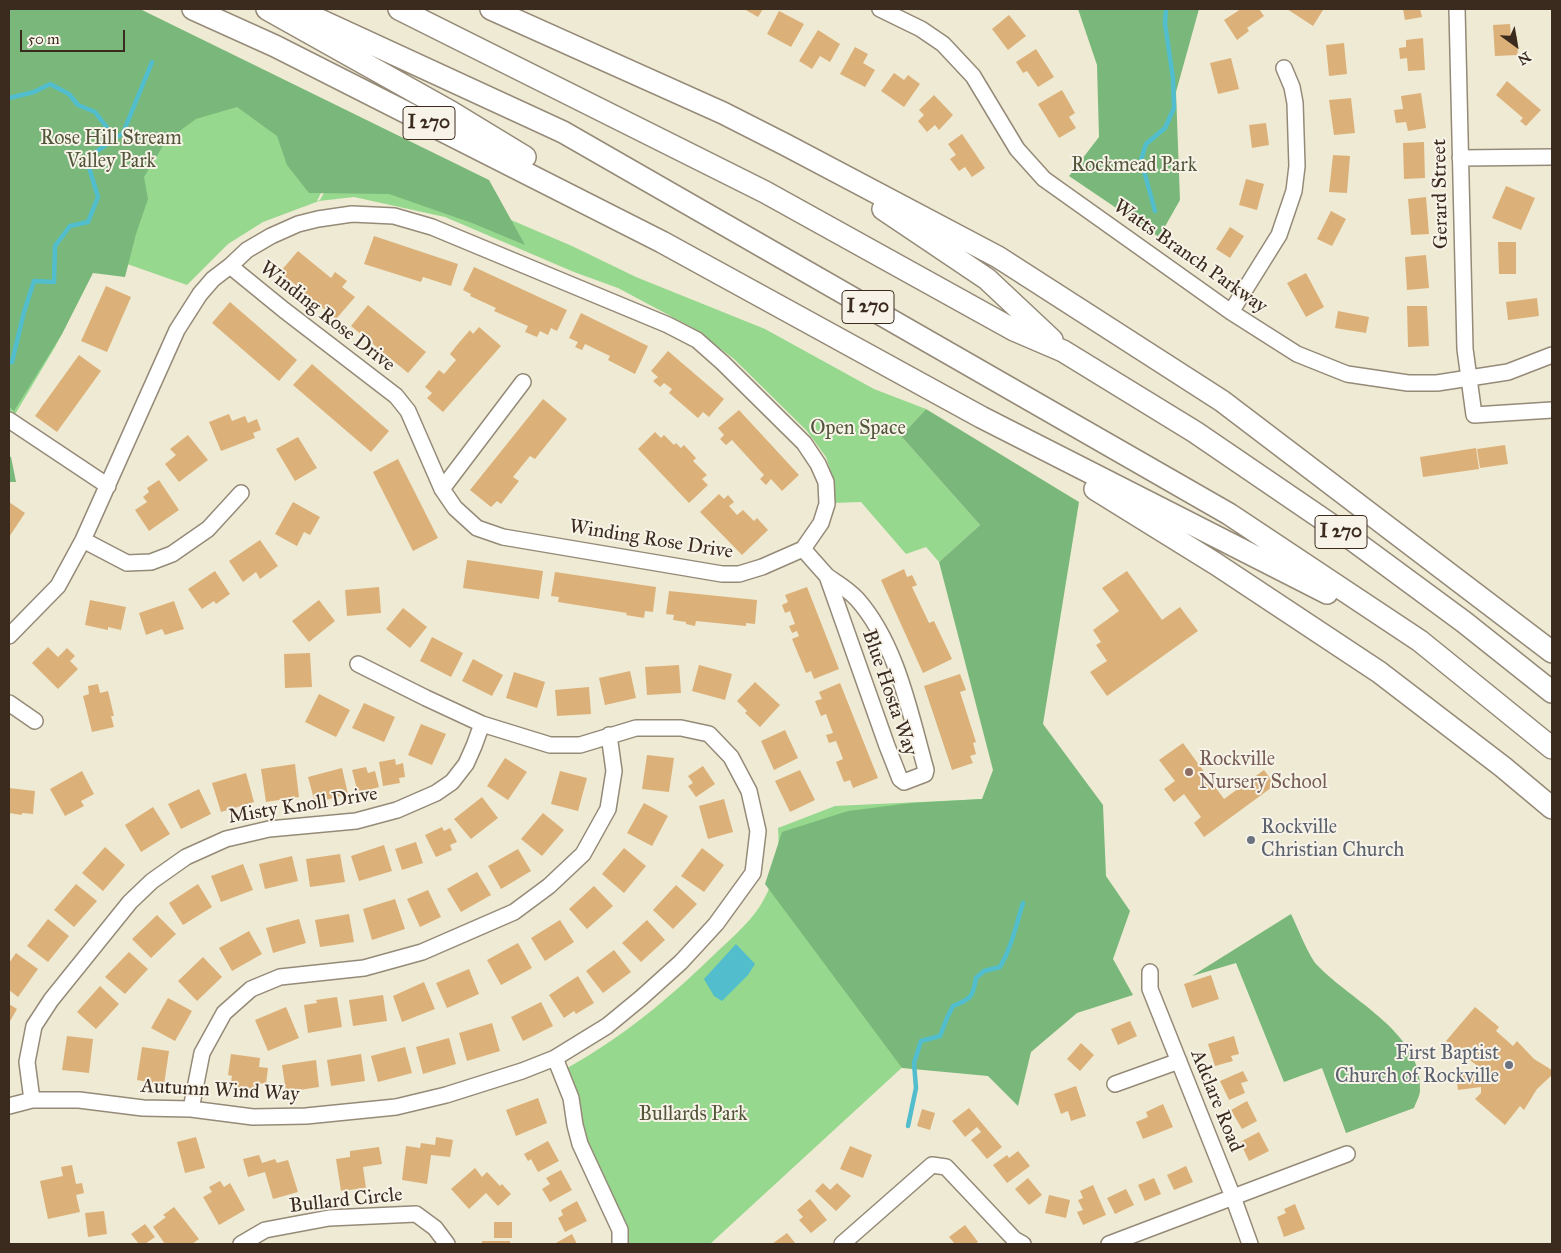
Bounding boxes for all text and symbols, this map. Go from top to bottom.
scale bar [22,20,128,52]
north arrow [1491,20,1541,70]
text: 50 m [28,30,60,48]
text: N [1515,48,1534,68]
road number: I 270 [403,106,455,140]
park label: Rose Hill Stream Valley Park [40,127,182,174]
street label: Gerard Street [1428,139,1454,249]
park label: Rockmead Park [1071,154,1197,178]
street label: Watts Branch Parkway [1108,195,1272,319]
street label: Winding Rose Drive [254,257,400,377]
road number: I 270 [842,290,894,324]
park label: Open Space [810,417,906,441]
street label: Winding Rose Drive [567,515,735,565]
road number: I 270 [1315,516,1367,548]
street label: Blue Hosta Way [856,627,922,759]
place label: Rockville Nursery School [1199,748,1327,795]
marker: Rockville Nursery School [1183,766,1195,778]
street label: Misty Knoll Drive [227,782,379,830]
place label: Rockville Christian Church [1261,816,1404,863]
marker: Rockville Christian Church [1245,834,1257,846]
place label: First Baptist Church of Rockville [1335,1042,1499,1089]
street label: Adclare Road [1185,1046,1247,1156]
marker: First Baptist Church of Rockville [1503,1059,1515,1071]
street label: Autumn Wind Way [140,1075,300,1107]
park label: Bullards Park [639,1103,747,1127]
street label: Bullard Circle [288,1183,404,1219]

